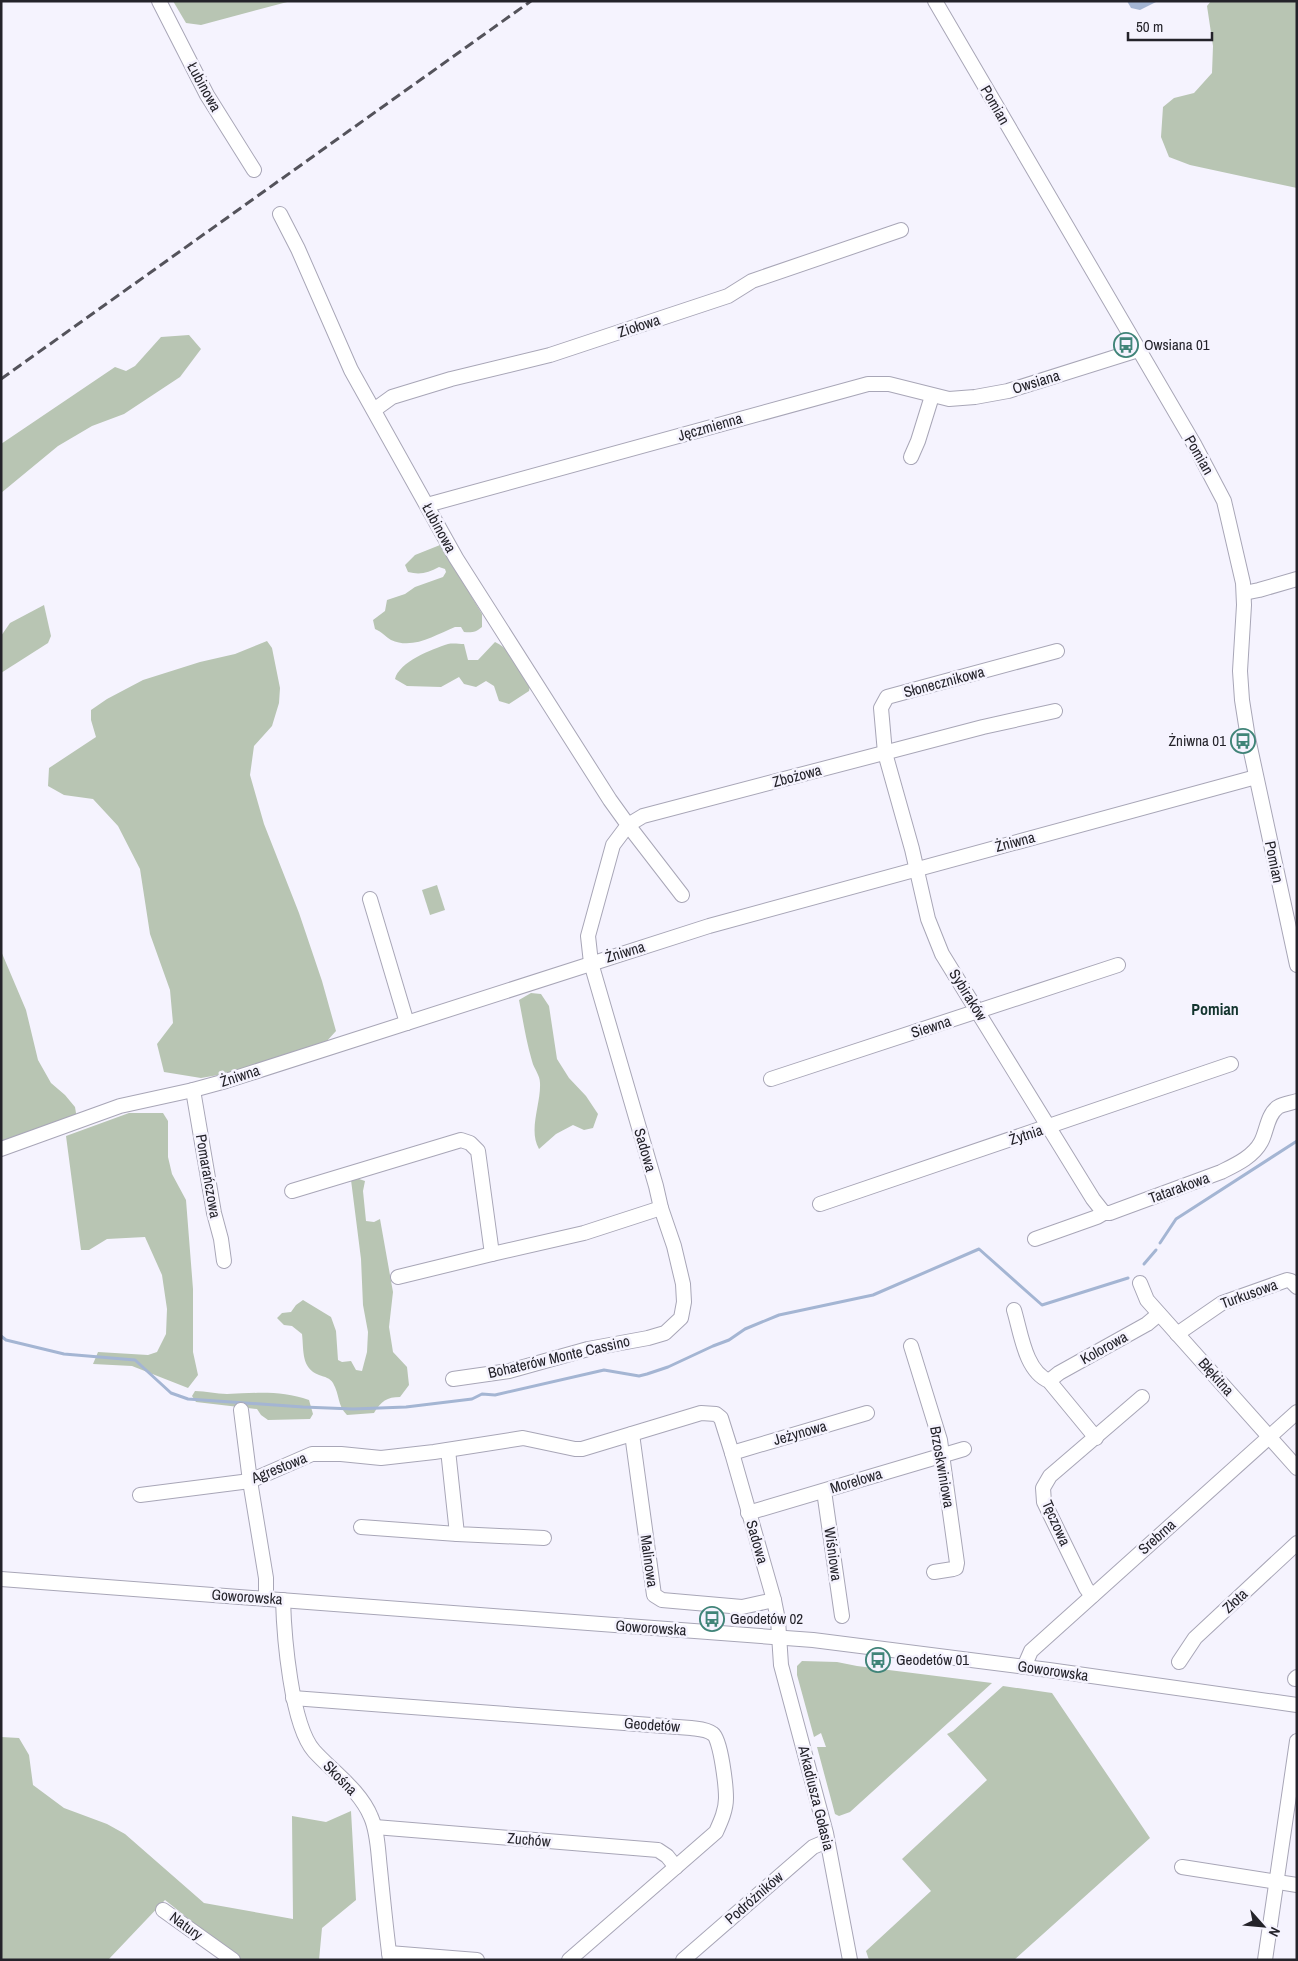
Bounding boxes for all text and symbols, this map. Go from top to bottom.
scale bar [1128,10,1212,42]
text: 50 m [1136,16,1163,37]
street label: Łubinowa [182,58,227,115]
street label: Pomian [976,81,1015,128]
street label: Ziołowa [615,309,663,342]
bus stop icon: Owsiana 01 [1113,332,1139,358]
place label: Owsiana 01 [1144,334,1210,355]
street label: Owsiana [1010,364,1062,399]
street label: Jęczmienna [675,407,745,446]
street label: Pomian [1180,431,1219,478]
street label: Łubinowa [417,499,462,556]
street label: Słonecznikowa [901,661,987,702]
bus stop icon: Żniwna 01 [1230,728,1256,754]
place label: Żniwna 01 [1169,730,1226,751]
street label: Zbożowa [770,759,824,792]
street label: Żniwna [993,826,1037,857]
street label: Pomian [1260,839,1289,885]
street label: Żniwna [602,936,647,967]
street label: Sybiraków [944,965,993,1025]
district label: Pomian [1191,998,1239,1020]
street label: Siewna [908,1010,954,1043]
street label: Żniwna [217,1059,262,1092]
street label: Żytnia [1006,1119,1045,1150]
street label: Sadowa [629,1126,662,1174]
street label: Pomarańczowa [191,1132,226,1220]
street label: Tatarakowa [1146,1167,1212,1208]
street label: Turkusowa [1217,1274,1280,1314]
street label: Kolorowa [1076,1326,1131,1369]
street label: Bohaterów Monte Cassino [486,1330,632,1383]
street label: Błękitna [1194,1353,1239,1400]
street label: Jeżynowa [771,1415,829,1450]
street label: Brzoskwiniowa [925,1424,960,1510]
street label: Agrestowa [247,1447,310,1489]
street label: Morelowa [827,1463,885,1498]
street label: Tęczowa [1037,1497,1076,1549]
street label: Srebrna [1133,1514,1180,1559]
street label: Sadowa [741,1518,774,1566]
street label: Wiśniowa [819,1526,848,1582]
street label: Malinowa [635,1533,664,1589]
street label: Goworowska [211,1584,283,1609]
street label: Złota [1217,1584,1252,1618]
bus stop icon: Geodetów 02 [699,1606,725,1632]
place label: Geodetów 02 [730,1608,803,1629]
street label: Goworowska [615,1615,687,1640]
bus stop icon: Geodetów 01 [865,1647,891,1673]
place label: Geodetów 01 [896,1649,969,1670]
street label: Goworowska [1016,1655,1090,1686]
street label: Geodetów [623,1712,681,1737]
street label: Arkadiusza Gołasia [793,1742,840,1853]
street label: Skośna [319,1756,362,1800]
street label: Zuchów [507,1827,552,1852]
street label: Podróżników [720,1866,787,1929]
north arrow [1238,1901,1288,1951]
street label: Natury [165,1906,208,1945]
text: N [1265,1924,1284,1940]

